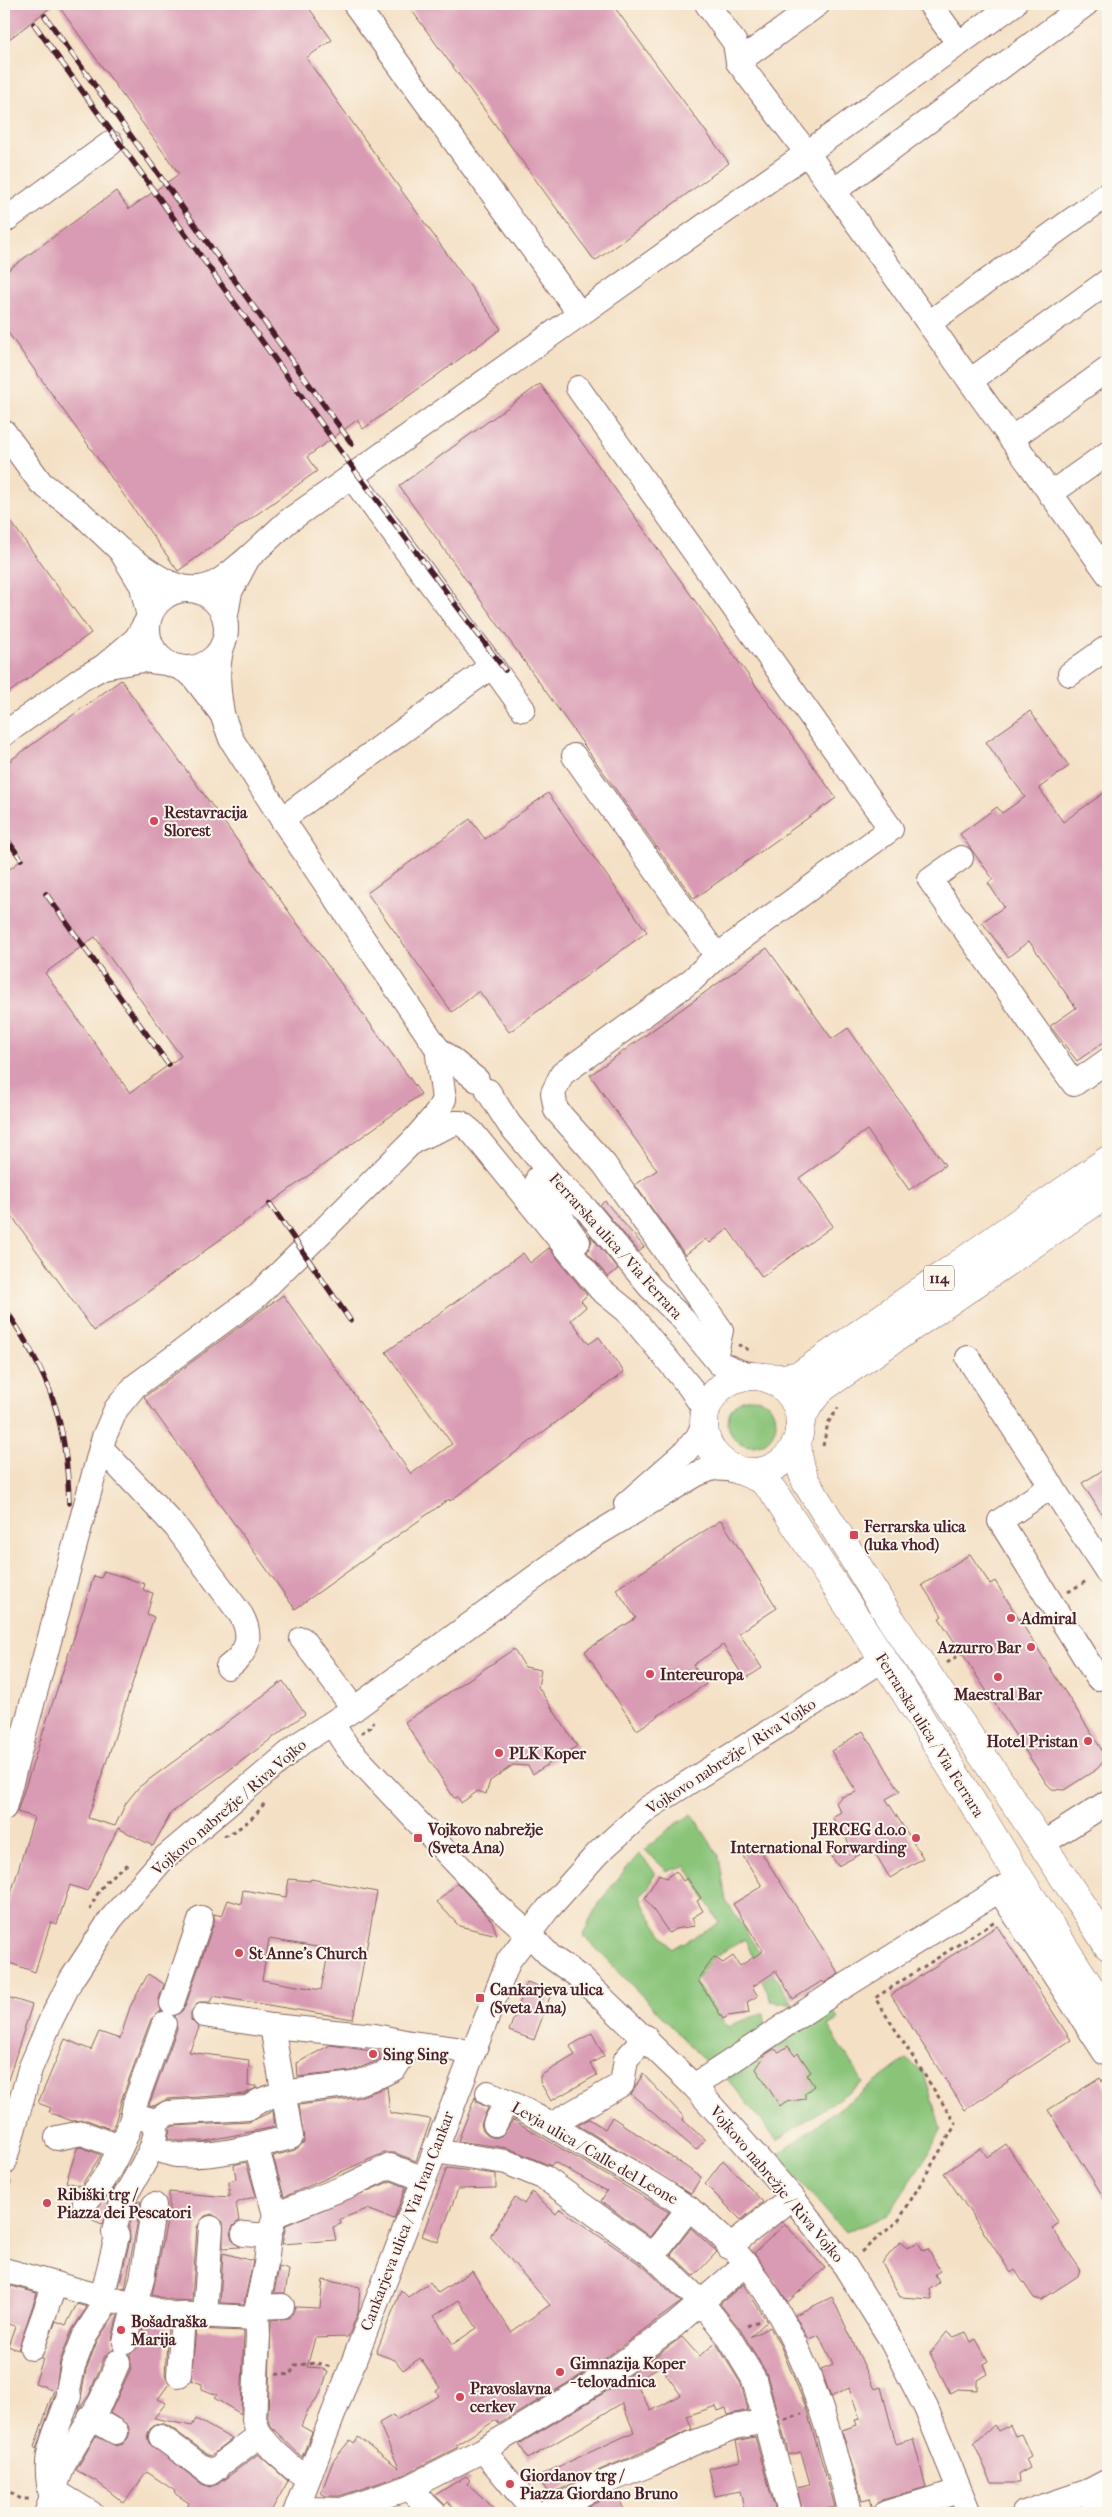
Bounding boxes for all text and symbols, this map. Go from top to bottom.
place label: Restavracija Slorest [164,803,248,840]
marker: Restavracija Slorest [148,815,160,827]
street label: Ferrarska ulica / Via Ferrara [545,1169,687,1323]
road number: 114 [924,1266,954,1290]
place label: Ferrarska ulica (luka vhod) [863,1517,966,1555]
marker: Ferrarska ulica (luka vhod) [848,1529,860,1541]
place label: Admiral [1020,1609,1077,1628]
marker: Admiral [1005,1612,1017,1624]
place label: Azzurro Bar [937,1638,1022,1657]
marker: Azzurro Bar [1025,1641,1037,1653]
street label: Ferrarska ulica / Via Ferrara [872,1649,989,1821]
place label: Intereuropa [660,1665,744,1685]
marker: Intereuropa [644,1668,656,1680]
marker: Maestral Bar [992,1671,1004,1683]
place label: Maestral Bar [953,1685,1043,1704]
street label: Vojkovo nabrežje / Riva Vojko [642,1694,819,1819]
place label: Hotel Pristan [987,1732,1079,1751]
street label: Vojkovo nabrežje / Riva Vojko [147,1735,310,1880]
marker: Hotel Pristan [1082,1735,1094,1747]
place label: PLK Koper [509,1744,587,1764]
marker: PLK Koper [493,1747,505,1759]
place label: Vojkovo nabrežje (Sveta Ana) [427,1820,543,1858]
place label: JERCEG d.o.o International Forwarding [730,1820,906,1858]
marker: Vojkovo nabrežje (Sveta Ana) [412,1832,424,1844]
marker: JERCEG d.o.o International Forwarding [910,1832,922,1844]
place label: St Anne's Church [249,1944,368,1963]
marker: St Anne's Church [233,1947,245,1959]
place label: Cankarjeva ulica (Sveta Ana) [490,1980,604,2018]
marker: Cankarjeva ulica (Sveta Ana) [474,1992,486,2004]
place label: Sing Sing [383,2045,448,2065]
marker: Sing Sing [367,2048,379,2060]
street label: Levja ulica / Calle del Leone [508,2097,682,2209]
street label: Vojkovo nabrežje / Riva Vojko [705,2101,848,2266]
street label: Cankarjeva ulica / Via Ivan Cankar [356,2108,458,2333]
place label: Ribiški trg / Piazza dei Pescatori [57,2185,192,2222]
marker: Ribiški trg / Piazza dei Pescatori [41,2197,53,2209]
place label: Bošadraška Marija [130,2312,208,2349]
marker: Bošadraška Marija [115,2324,127,2336]
place label: Gimnazija Koper - telovadnica [570,2354,687,2391]
marker: Gimnazija Koper - telovadnica [554,2366,566,2378]
place label: Pravoslavna cerkev [470,2379,552,2416]
marker: Pravoslavna cerkev [454,2391,466,2403]
place label: Giordanov trg / Piazza Giordano Bruno [520,2466,678,2503]
marker: Giordanov trg / Piazza Giordano Bruno [504,2478,516,2490]

